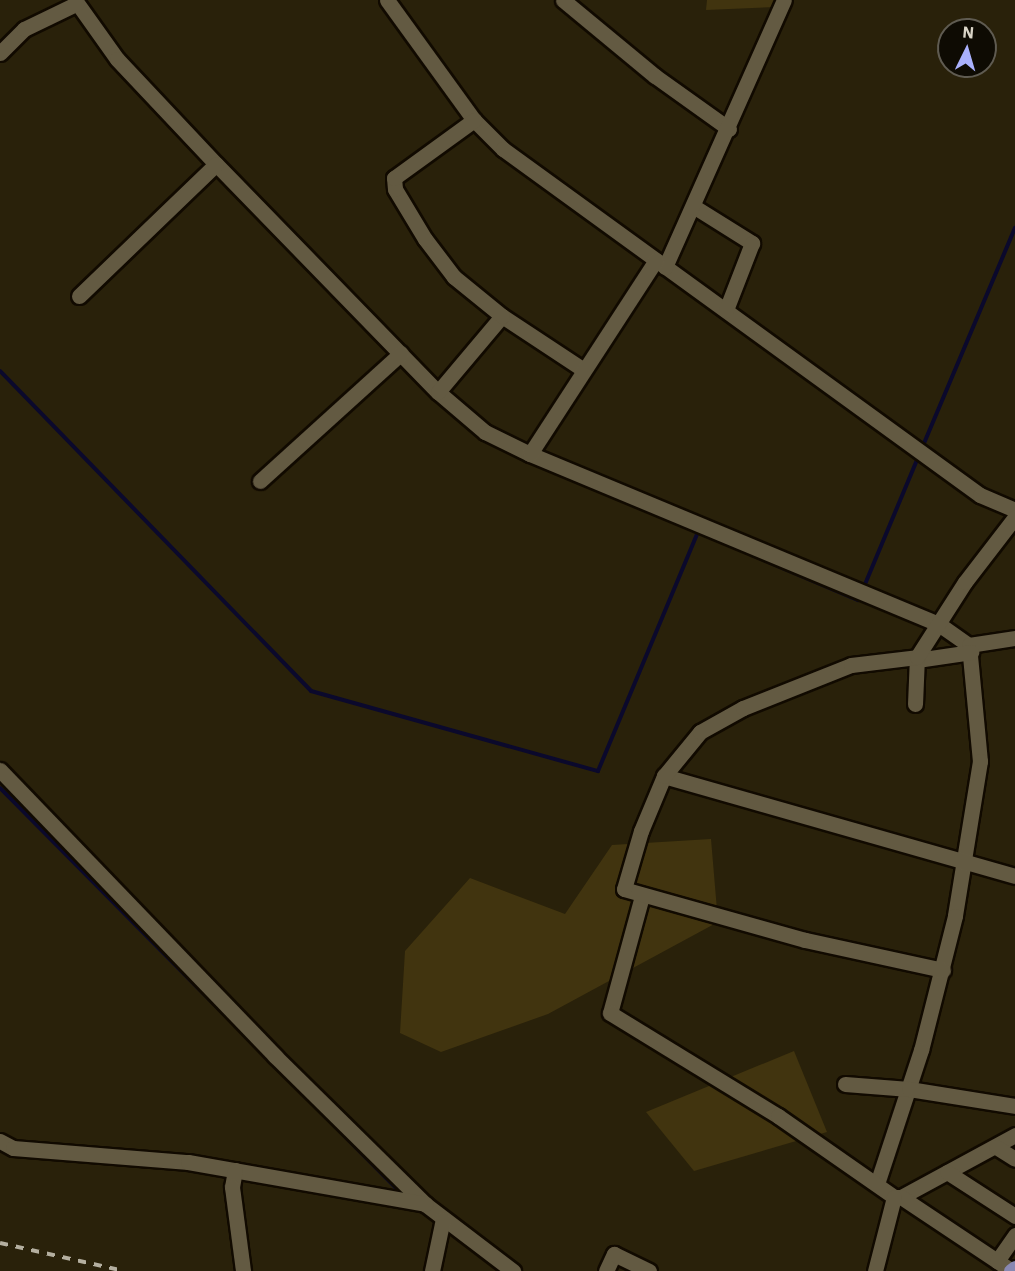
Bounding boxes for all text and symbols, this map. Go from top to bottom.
north arrow [937,18,997,78]
text: N [962,22,975,43]

